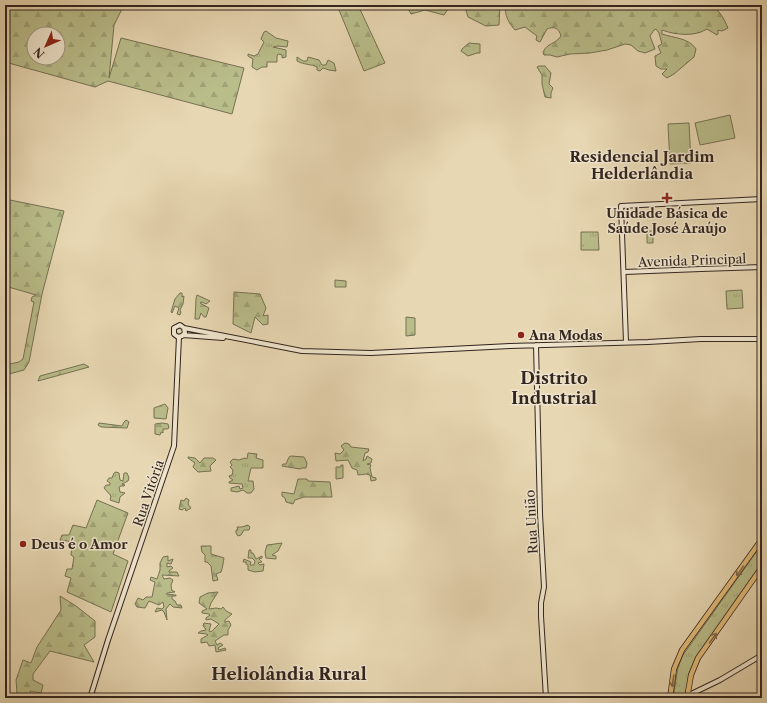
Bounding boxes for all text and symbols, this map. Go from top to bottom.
north arrow [26,26,66,66]
text: N [30,44,47,61]
district label: Residencial Jardim Helderlândia [569,147,715,183]
marker: Unidade Básica de Saúde José Araújo [661,192,673,204]
place label: Unidade Básica de Saúde José Araújo [606,205,728,236]
street label: Avenida Principal [636,250,747,270]
place label: Ana Modas [528,327,603,343]
marker: Ana Modas [516,330,526,340]
district label: Distrito Industrial [511,368,597,408]
street label: Rua Vitória [129,457,167,528]
street label: Rua União [521,489,541,555]
place label: Deus é o Amor [31,536,128,552]
marker: Deus é o Amor [18,539,28,549]
one-way arrow [735,565,744,576]
one-way arrow [709,632,717,643]
district label: Heliolândia Rural [211,664,367,684]
one-way arrow [669,674,677,687]

